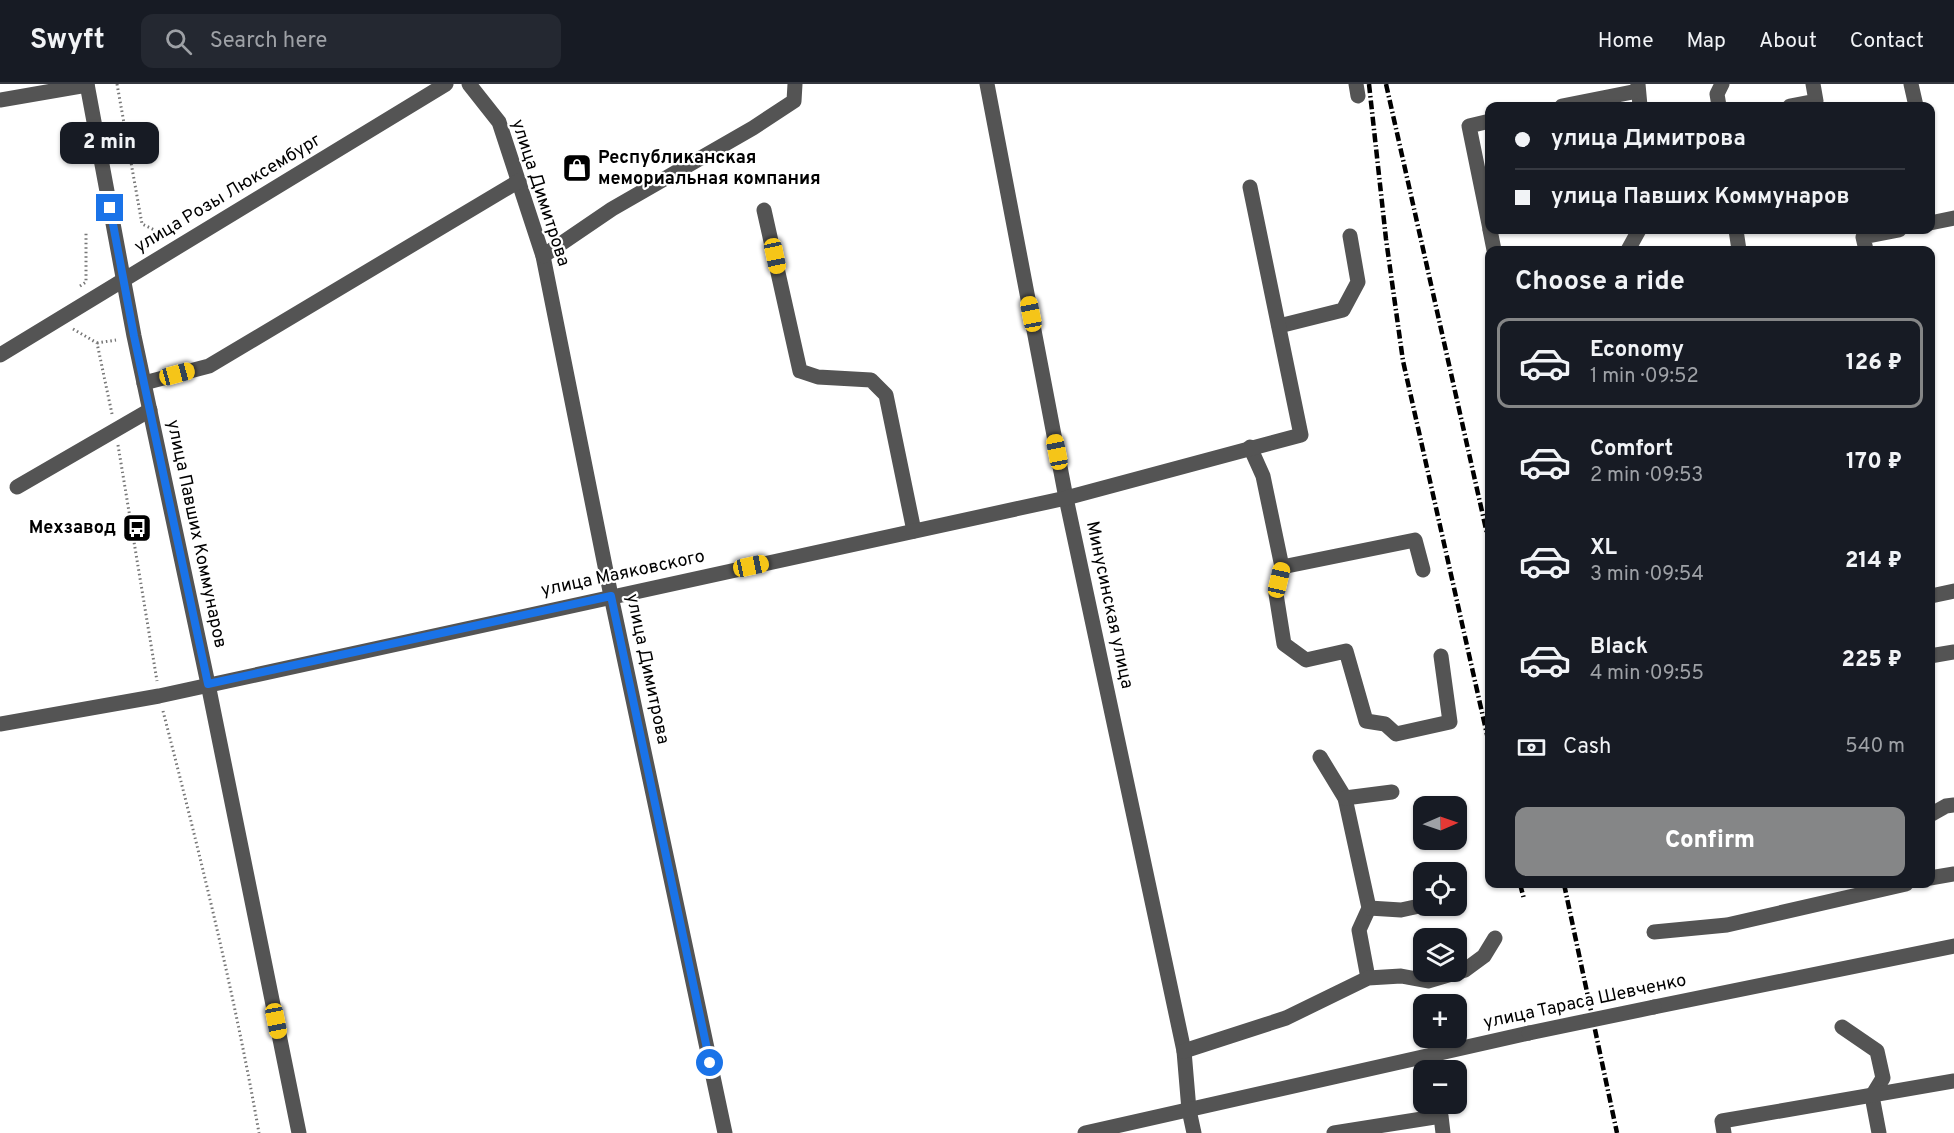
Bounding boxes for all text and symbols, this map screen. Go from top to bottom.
search box [141,14,561,68]
text: Swyft [30,23,105,59]
icon: search [162,25,195,58]
text: Search here [210,28,327,55]
text: Home [1598,28,1654,55]
text: Map [1687,28,1726,55]
text: About [1759,28,1817,55]
text: Contact [1850,28,1924,55]
street label: улица Димитрова [505,116,575,270]
callout: 2 min [60,121,160,163]
text: улица Димитрова [1551,126,1746,153]
street label: улица Розы Люксембург [131,129,326,259]
text: 2 min [83,130,136,156]
place label: Республиканская мемориальная компания [598,147,821,191]
shop icon: Республиканская мемориальная компания [561,152,593,184]
text: улица Павших Коммунаров [1551,184,1850,211]
route end [96,194,123,221]
car [762,237,788,275]
text: Choose a ride [1515,265,1685,299]
car [1019,295,1043,333]
icon: car [1518,336,1572,390]
text: Economy [1590,337,1684,364]
text: 126 ₽ [1846,350,1902,377]
car [157,361,197,387]
text: 1 min · 09:52 [1590,364,1699,390]
street label: улица Павших Коммунаров [161,418,231,650]
car [1045,433,1069,471]
icon: car [1518,435,1572,489]
text: Comfort [1590,436,1673,463]
text: 170 ₽ [1846,449,1902,476]
text: 2 min · 09:53 [1590,463,1703,489]
bus stop icon: Мехзавод [121,512,153,544]
place label: Мехзавод [29,517,116,540]
street label: Минусинская улица [1080,519,1138,691]
icon: car [1518,534,1572,588]
text: XL [1590,535,1617,562]
street label: улица Маяковского [539,545,707,603]
text: 214 ₽ [1845,548,1902,575]
car [732,553,770,579]
car [1266,560,1292,600]
text: 3 min · 09:54 [1590,562,1704,588]
street label: улица Димитрова [620,592,674,746]
icon: car [1518,633,1572,687]
text: Black [1590,634,1648,661]
text: 225 ₽ [1842,647,1902,674]
text: 4 min · 09:55 [1590,661,1704,687]
icon: cash [1515,731,1548,764]
text: Cash [1563,734,1612,761]
text: 540 m [1845,734,1905,760]
north arrow [1413,796,1467,850]
map controls [1413,796,1467,1114]
button: Confirm [1515,807,1905,876]
button: locate [1413,862,1467,916]
button: layers [1413,928,1467,982]
street label: улица Тараса Шевченко [1481,969,1689,1035]
button: + [1413,994,1467,1048]
car [264,1002,288,1040]
route start [696,1049,723,1076]
button: − [1413,1060,1467,1114]

